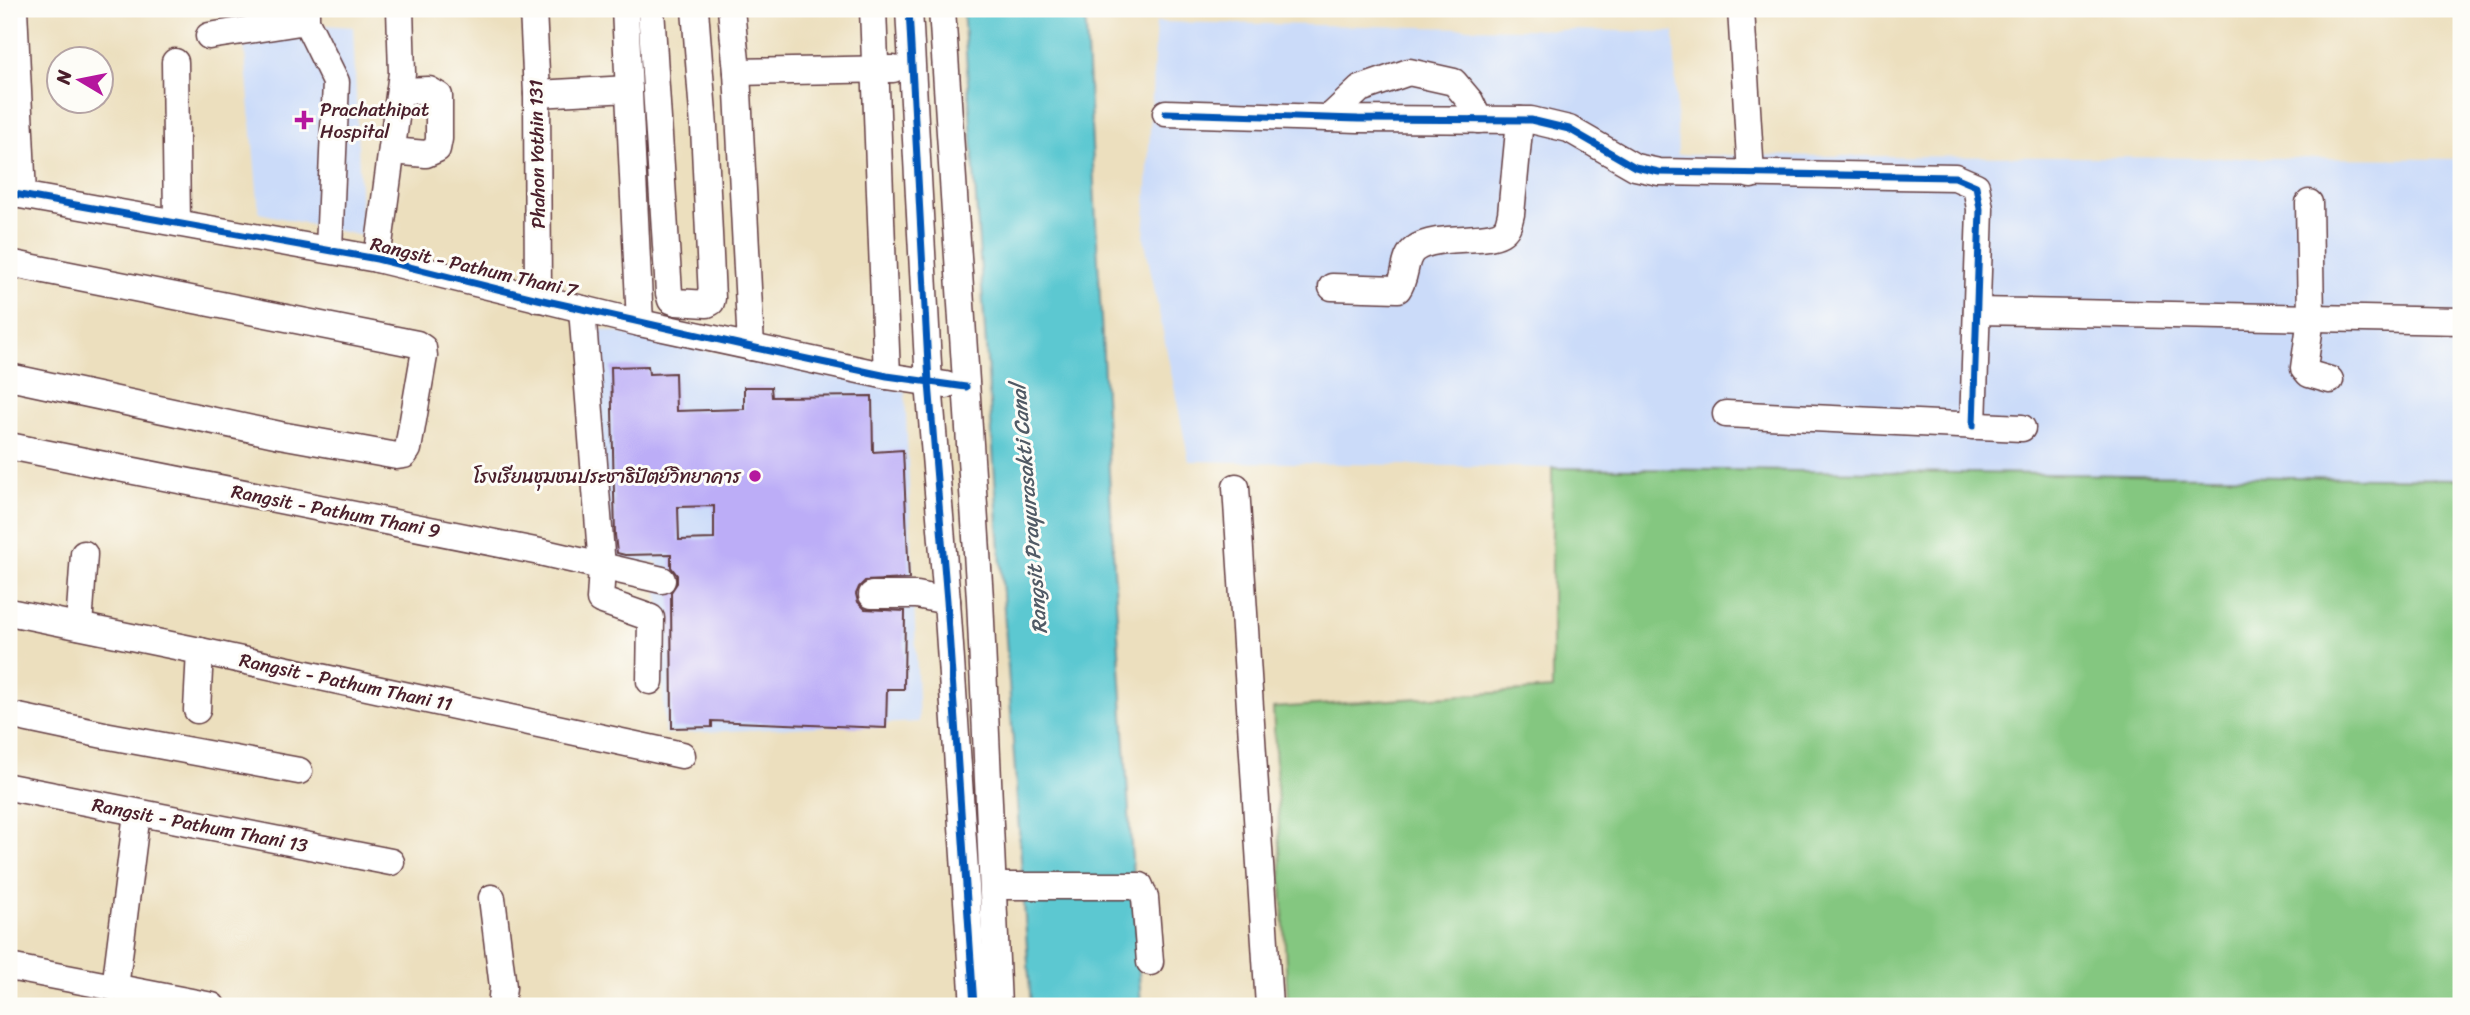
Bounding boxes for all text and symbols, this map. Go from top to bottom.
north arrow [46,46,116,116]
text: N [46,67,81,87]
street label: Phahon Yothin 131 [519,79,555,229]
place label: Prachathipat Hospital [320,93,429,148]
marker: Prachathipat Hospital [294,110,314,130]
street label: Rangsit - Pathum Thani 7 [367,227,582,307]
water label: Rangsit Prayurasakti Canal [999,378,1059,635]
place label: โรงเรียนชุมชนประชาธิปัตย์วิทยาคาร [473,460,742,493]
marker: โรงเรียนชุมชนประชาธิปัตย์วิทยาคาร [747,468,763,484]
street label: Rangsit - Pathum Thani 9 [229,475,443,547]
street label: Rangsit - Pathum Thani 11 [237,643,455,721]
street label: Rangsit - Pathum Thani 13 [89,788,311,862]

